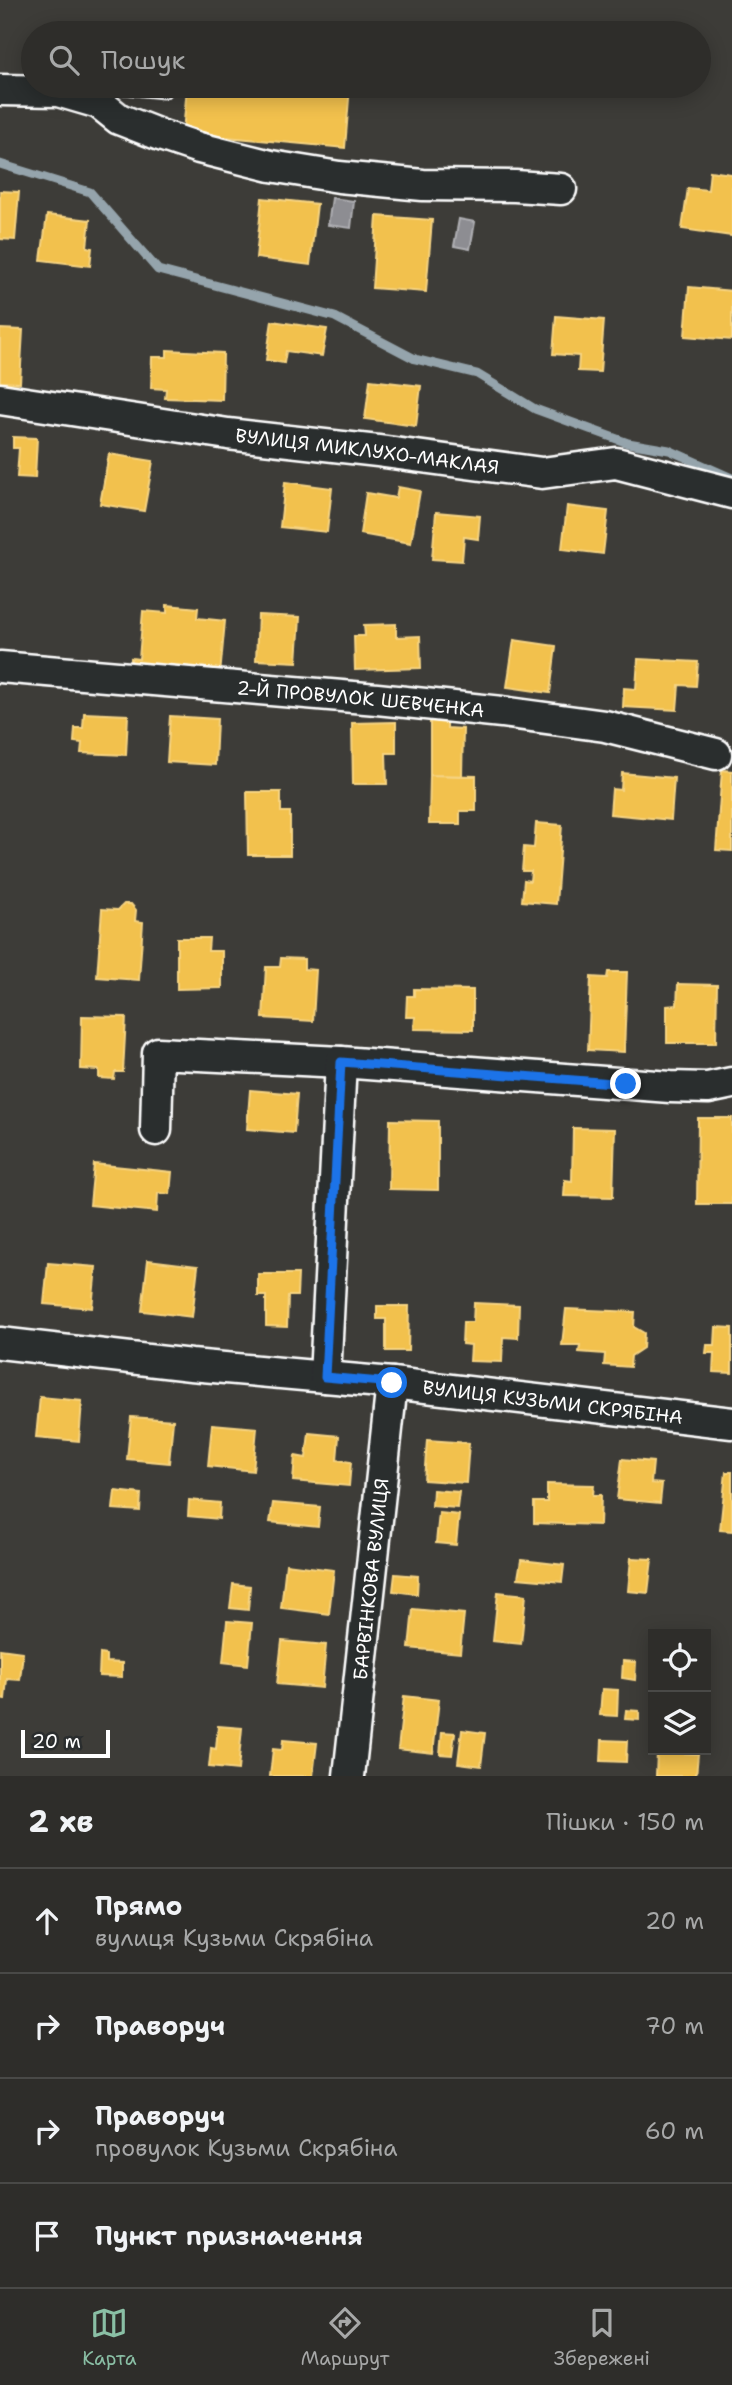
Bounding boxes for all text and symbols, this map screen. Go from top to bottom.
search box [21,21,711,98]
icon: search [45,41,83,79]
text: Пошук [101,42,185,77]
street label: ВУЛИЦЯ МИКЛУХО-МАКЛАЯ [234,423,501,480]
street label: 2-Й ПРОВУЛОК ШЕВЧЕНКА [236,675,486,723]
route end [610,1068,641,1099]
route start [376,1367,407,1398]
street label: ВУЛИЦЯ КУЗЬМИ СКРЯБІНА [421,1375,684,1430]
street label: БАРВІНКОВА ВУЛИЦЯ [348,1477,395,1682]
map controls [648,1629,711,1755]
button: locate [648,1629,711,1692]
button: layers [648,1692,711,1755]
scale bar [21,1727,110,1759]
text: 20 m [32,1729,81,1754]
text: 2 хв [28,1801,93,1842]
text: Пішки · 150 m [546,1807,704,1837]
text: Прямо [95,1888,183,1923]
icon: ahead [28,1902,66,1940]
text: 20 m [645,1906,704,1936]
text: вулиця Кузьми Скрябіна [95,1923,373,1953]
icon: right [28,2007,66,2045]
text: Праворуч [95,2008,225,2043]
text: 70 m [645,2011,704,2041]
text: Праворуч [95,2098,225,2133]
icon: right [28,2112,66,2150]
text: 60 m [645,2116,704,2146]
text: провулок Кузьми Скрябіна [95,2133,398,2163]
icon: arrive [28,2217,66,2255]
text: Пункт призначення [95,2218,363,2253]
tab: Карта [82,2304,137,2371]
tab: Маршрут [301,2304,389,2371]
tab: Збережені [554,2304,650,2371]

